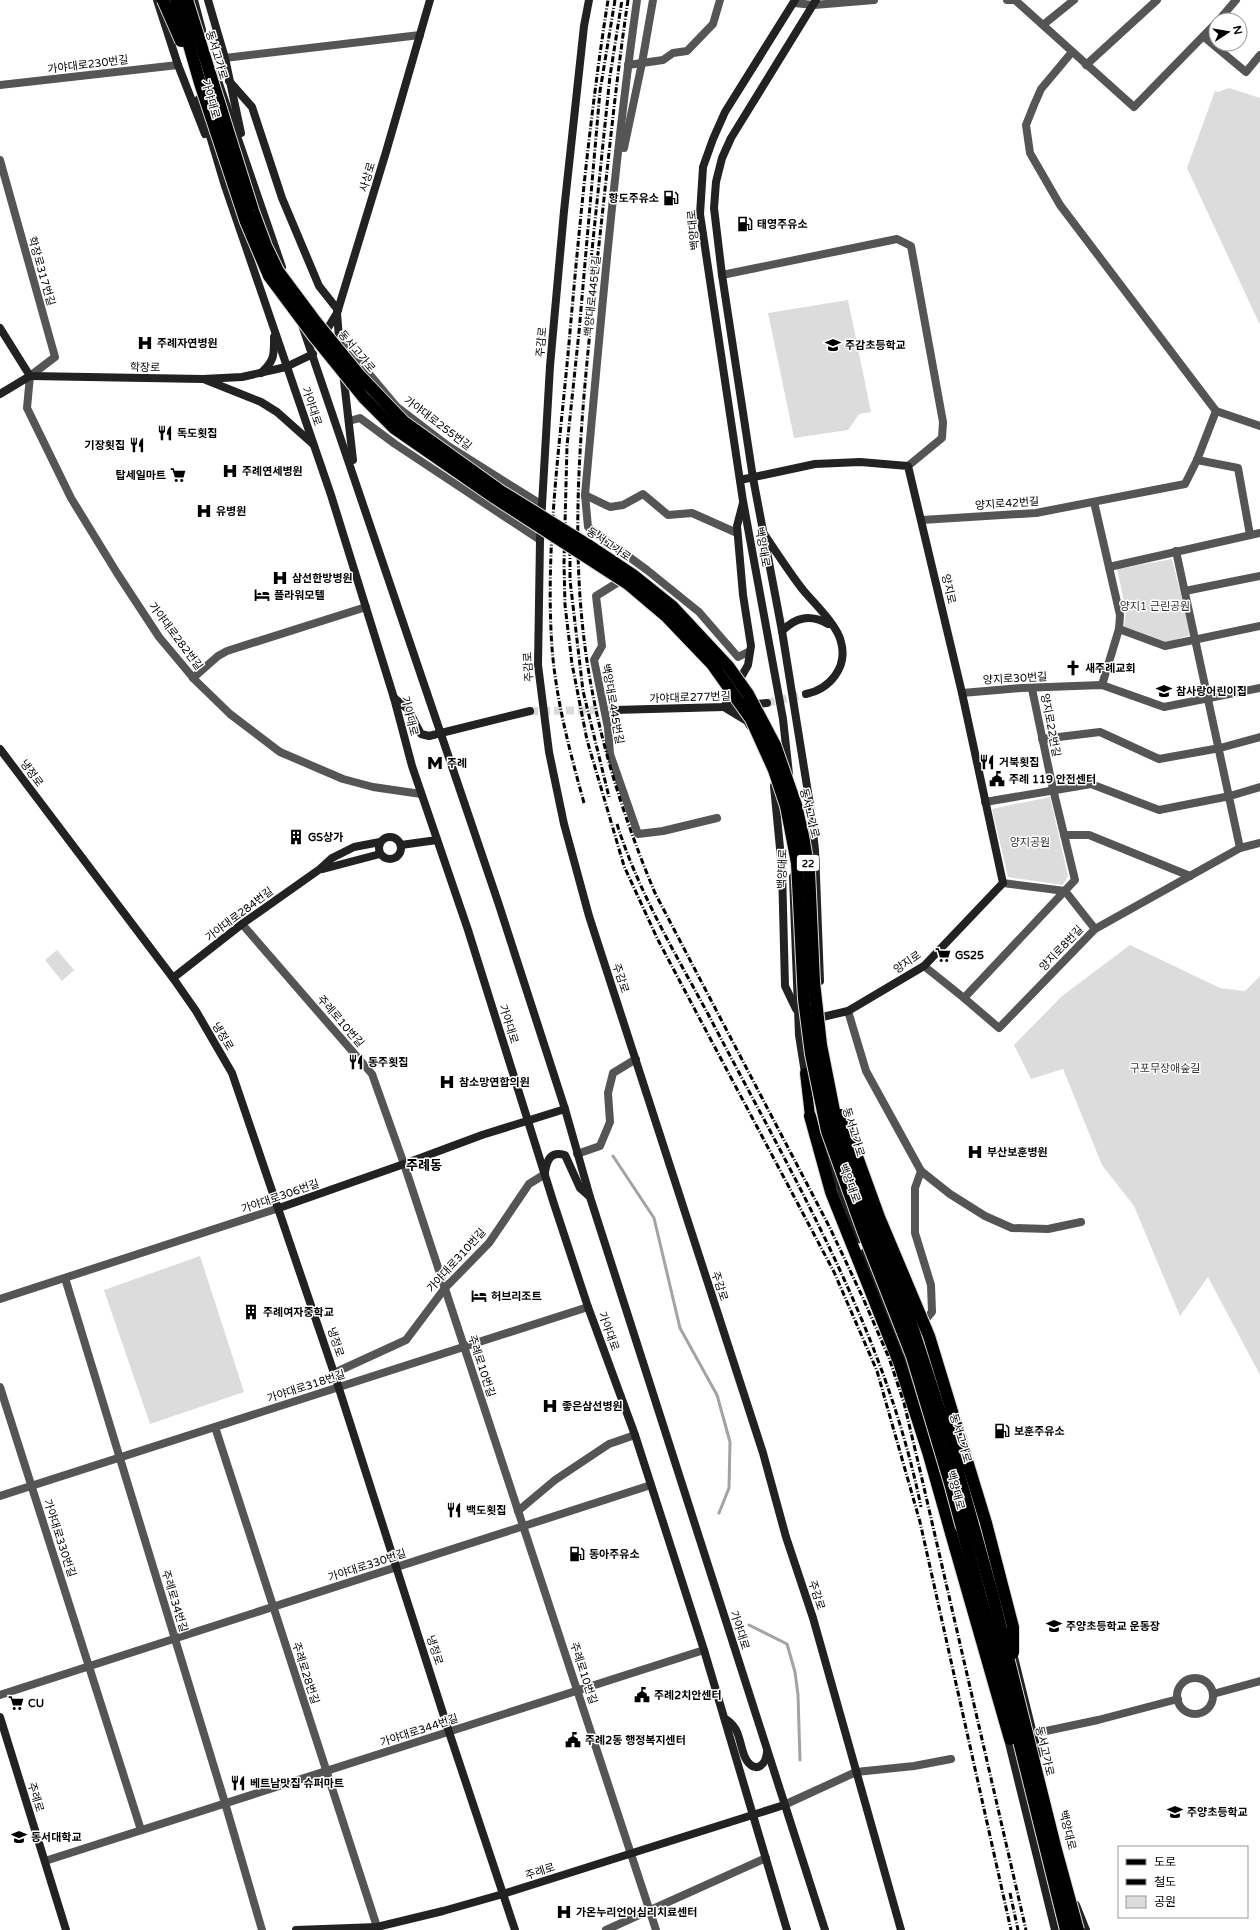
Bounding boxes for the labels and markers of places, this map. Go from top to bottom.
fuel station icon: 항도주유소 [662,189,680,207]
place label: 항도주유소 [608,192,659,205]
fuel station icon: 태영주유소 [736,215,754,233]
place label: 태영주유소 [757,218,808,231]
hospital icon: 주례자연병원 [136,334,154,352]
school or university icon: 주감초등학교 [824,336,842,354]
place label: 주례자연병원 [157,337,218,350]
place label: 주감초등학교 [845,339,906,352]
restaurant icon: 독도횟집 [156,424,174,442]
place label: 독도횟집 [177,427,217,440]
restaurant icon: 기장횟집 [128,436,146,454]
place label: 기장횟집 [85,439,125,452]
hospital icon: 주례연세병원 [221,462,239,480]
place label: 주례연세병원 [242,465,303,478]
supermarket icon: 탑세일마트 [169,466,187,484]
place label: 탑세일마트 [115,469,166,482]
hospital icon: 유병원 [195,502,213,520]
place label: 유병원 [216,505,246,518]
hospital icon: 삼선한방병원 [271,569,289,587]
place label: 삼선한방병원 [292,572,353,585]
hotel icon: 플라워모텔 [253,586,271,604]
place label: 플라워모텔 [274,589,325,602]
church icon: 새주례교회 [1064,659,1082,677]
place label: 새주례교회 [1085,662,1136,675]
school or university icon: 참사랑어린이집 [1155,682,1173,700]
place label: 참사랑어린이집 [1176,685,1247,698]
restaurant icon: 거북횟집 [978,753,996,771]
metro station icon: 주례 [426,754,444,772]
place label: 거북횟집 [999,756,1039,769]
place label: 주례 [447,757,467,770]
public building icon: 주례 119 안전센터 [988,770,1006,788]
place label: 주례 119 안전센터 [1009,773,1096,786]
building icon: GS상가 [287,828,305,846]
place label: GS상가 [308,831,343,844]
supermarket icon: GS25 [934,946,952,964]
place label: GS25 [955,949,984,962]
restaurant icon: 동주횟집 [347,1053,365,1071]
place label: 동주횟집 [368,1056,408,1069]
hospital icon: 참소망연합의원 [438,1073,456,1091]
place label: 참소망연합의원 [459,1076,530,1089]
hospital icon: 부산보훈병원 [966,1143,984,1161]
place label: 부산보훈병원 [987,1146,1048,1159]
hotel icon: 허브리조트 [470,1287,488,1305]
place label: 허브리조트 [491,1290,542,1303]
building icon: 주례여자중학교 [242,1303,260,1321]
place label: 주례여자중학교 [263,1306,334,1319]
hospital icon: 좋은삼선병원 [541,1397,559,1415]
place label: 좋은삼선병원 [562,1400,623,1413]
fuel station icon: 보훈주유소 [993,1422,1011,1440]
place label: 보훈주유소 [1014,1425,1065,1438]
restaurant icon: 백도횟집 [445,1501,463,1519]
place label: 백도횟집 [466,1504,506,1517]
fuel station icon: 동아주유소 [568,1545,586,1563]
place label: 동아주유소 [589,1548,640,1561]
school or university icon: 주양초등학교 운동장 [1045,1617,1063,1635]
place label: 주양초등학교 운동장 [1066,1620,1160,1633]
public building icon: 주례2치안센터 [633,1686,651,1704]
place label: 주례2치안센터 [654,1689,722,1702]
supermarket icon: CU [7,1694,25,1712]
place label: CU [28,1697,44,1710]
public building icon: 주례2동 행정복지센터 [564,1731,582,1749]
place label: 주례2동 행정복지센터 [585,1734,686,1747]
restaurant icon: 베트남맛집 슈퍼마트 [229,1774,247,1792]
place label: 베트남맛집 슈퍼마트 [250,1777,344,1790]
school or university icon: 주양초등학교 [1166,1803,1184,1821]
place label: 주양초등학교 [1187,1806,1248,1819]
school or university icon: 동서대학교 [10,1828,28,1846]
place label: 동서대학교 [31,1831,82,1844]
hospital icon: 가온누리언어심리치료센터 [555,1903,573,1921]
place label: 가온누리언어심리치료센터 [576,1906,697,1919]

